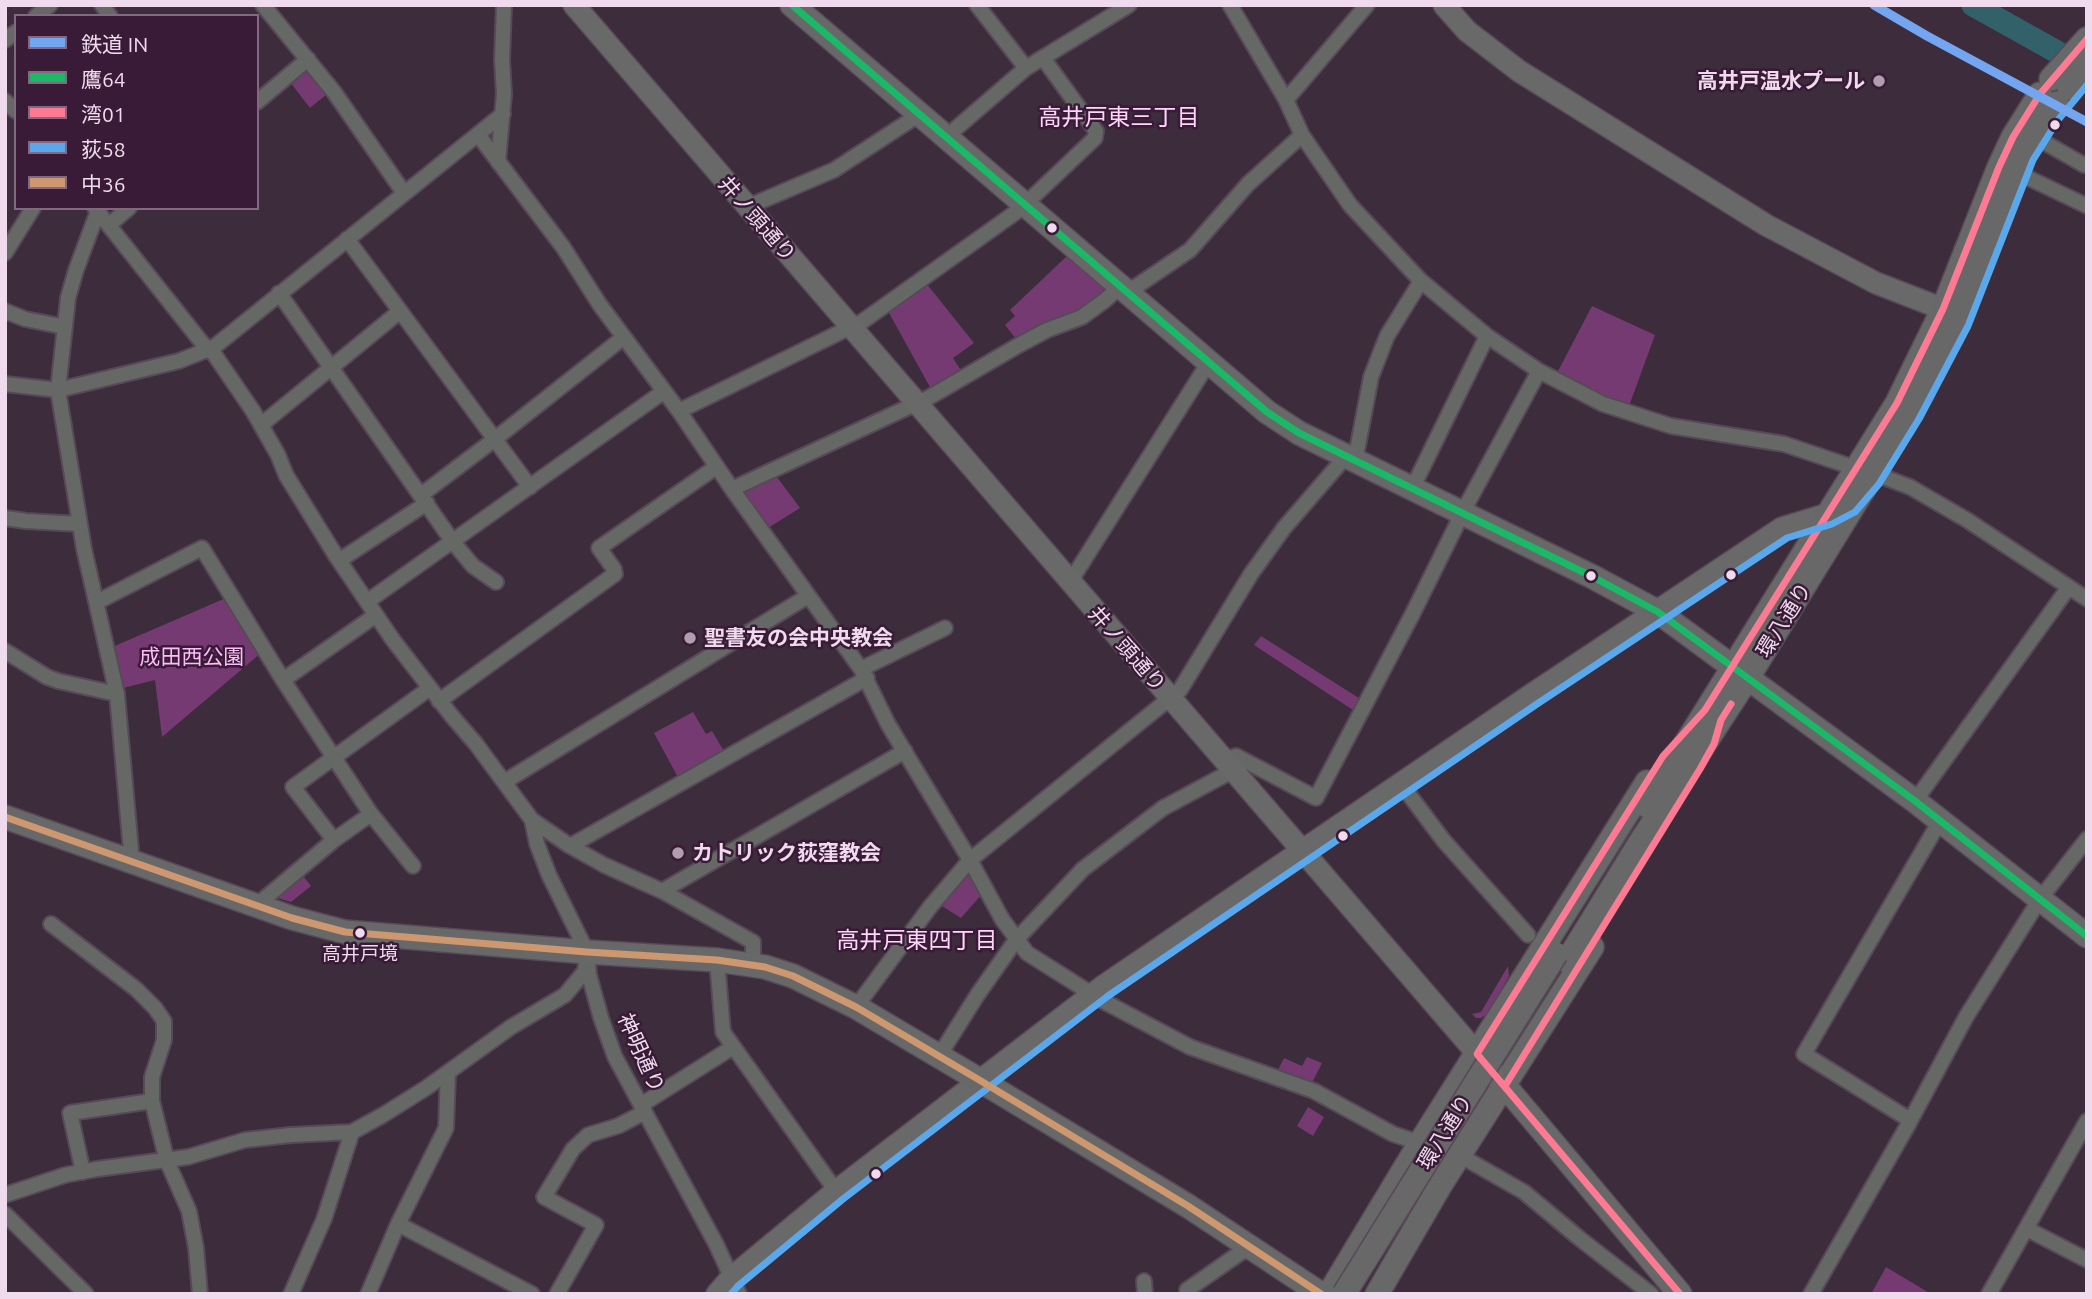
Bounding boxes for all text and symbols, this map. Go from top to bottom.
legend [14,14,259,210]
text: 鉄道 IN [81,32,148,56]
text: 鷹64 [81,67,126,91]
place label: 高井戸温水プール [1697,68,1865,94]
marker: 高井戸温水プール [1871,73,1887,89]
text: 湾01 [81,102,126,126]
district label: 高井戸東三丁目 [1039,103,1199,131]
unlabelled marker [2048,118,2062,132]
text: 荻58 [81,137,126,161]
street label: 井ノ頭通り [713,171,801,267]
text: 中36 [81,172,126,196]
unlabelled marker [1045,221,1059,235]
unlabelled marker [1724,568,1738,582]
unlabelled marker [1584,569,1598,583]
street label: 環八通り [1751,578,1817,662]
street label: 井ノ頭通り [1083,601,1171,697]
place label: 聖書友の会中央教会 [704,625,893,651]
marker: 聖書友の会中央教会 [682,630,698,646]
park label: 成田西公園 [140,644,244,670]
unlabelled marker [1336,829,1350,843]
place label: カトリック荻窪教会 [692,840,881,866]
marker: カトリック荻窪教会 [670,845,686,861]
marker: 高井戸境 [353,926,367,940]
district label: 高井戸東四丁目 [837,926,997,954]
place label: 高井戸境 [322,943,398,965]
street label: 神明通り [612,1010,670,1096]
street label: 環八通り [1412,1090,1478,1174]
unlabelled marker [869,1167,883,1181]

